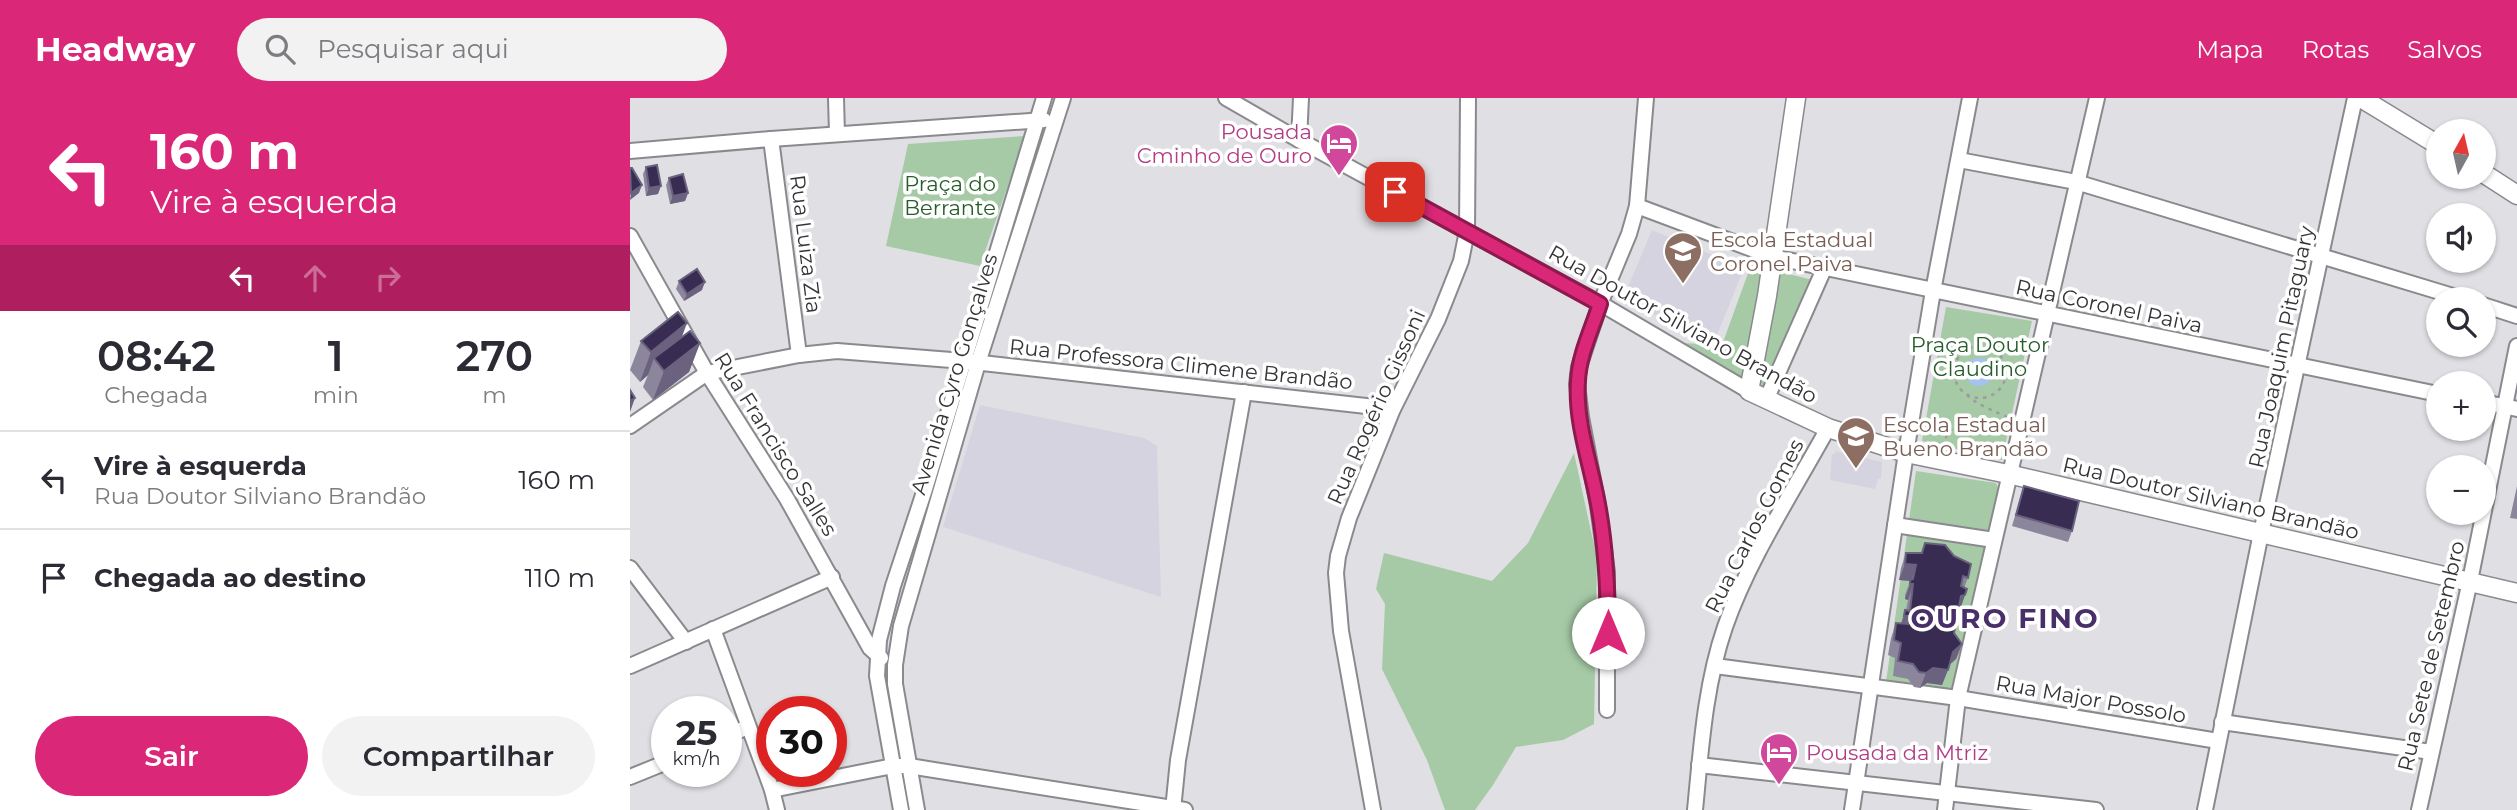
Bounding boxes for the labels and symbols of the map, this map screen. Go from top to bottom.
place label: Pousada Cminho de Ouro [1137,119,1312,168]
north arrow [2426,119,2496,189]
hotel icon: Pousada Cminho de Ouro [1318,122,1360,177]
pin [1365,162,1425,222]
park label: Praça do Berrante [904,171,996,220]
street label: Rua Luiza Zia [785,173,827,315]
street label: Rua Joaquim Pitaguary [2243,223,2319,470]
place label: Escola Estadual Coronel Paiva [1710,227,1874,276]
school or university icon: Escola Estadual Coronel Paiva [1662,230,1704,285]
street label: Rua Doutor Silviano Brandão [1544,240,1822,408]
street label: Avenida Cyro Gonçalves [905,250,1003,498]
street label: Rua Coronel Paiva [2013,274,2205,338]
street label: Rua Rogério Gissoni [1322,306,1430,508]
park label: Praça Doutor Claudino [1911,332,2049,381]
street label: Rua Professora Climene Brandão [1008,334,1354,394]
street label: Rua Francisco Salles [709,348,843,540]
place label: Escola Estadual Bueno Brandão [1883,412,2048,461]
school or university icon: Escola Estadual Bueno Brandão [1835,415,1877,470]
street label: Rua Carlos Gomes [1699,435,1809,617]
street label: Rua Doutor Silviano Brandão [2060,452,2362,544]
street label: Rua Sete de Setembro [2392,538,2470,774]
position arrow [1571,596,1645,670]
district label: OURO FINO [1910,601,2100,635]
street label: Rua Major Possolo [1994,670,2188,728]
speed limit sign: 30 [756,696,847,787]
hotel icon: Pousada da Mtriz [1758,731,1800,786]
place label: Pousada da Mtriz [1806,740,1988,765]

